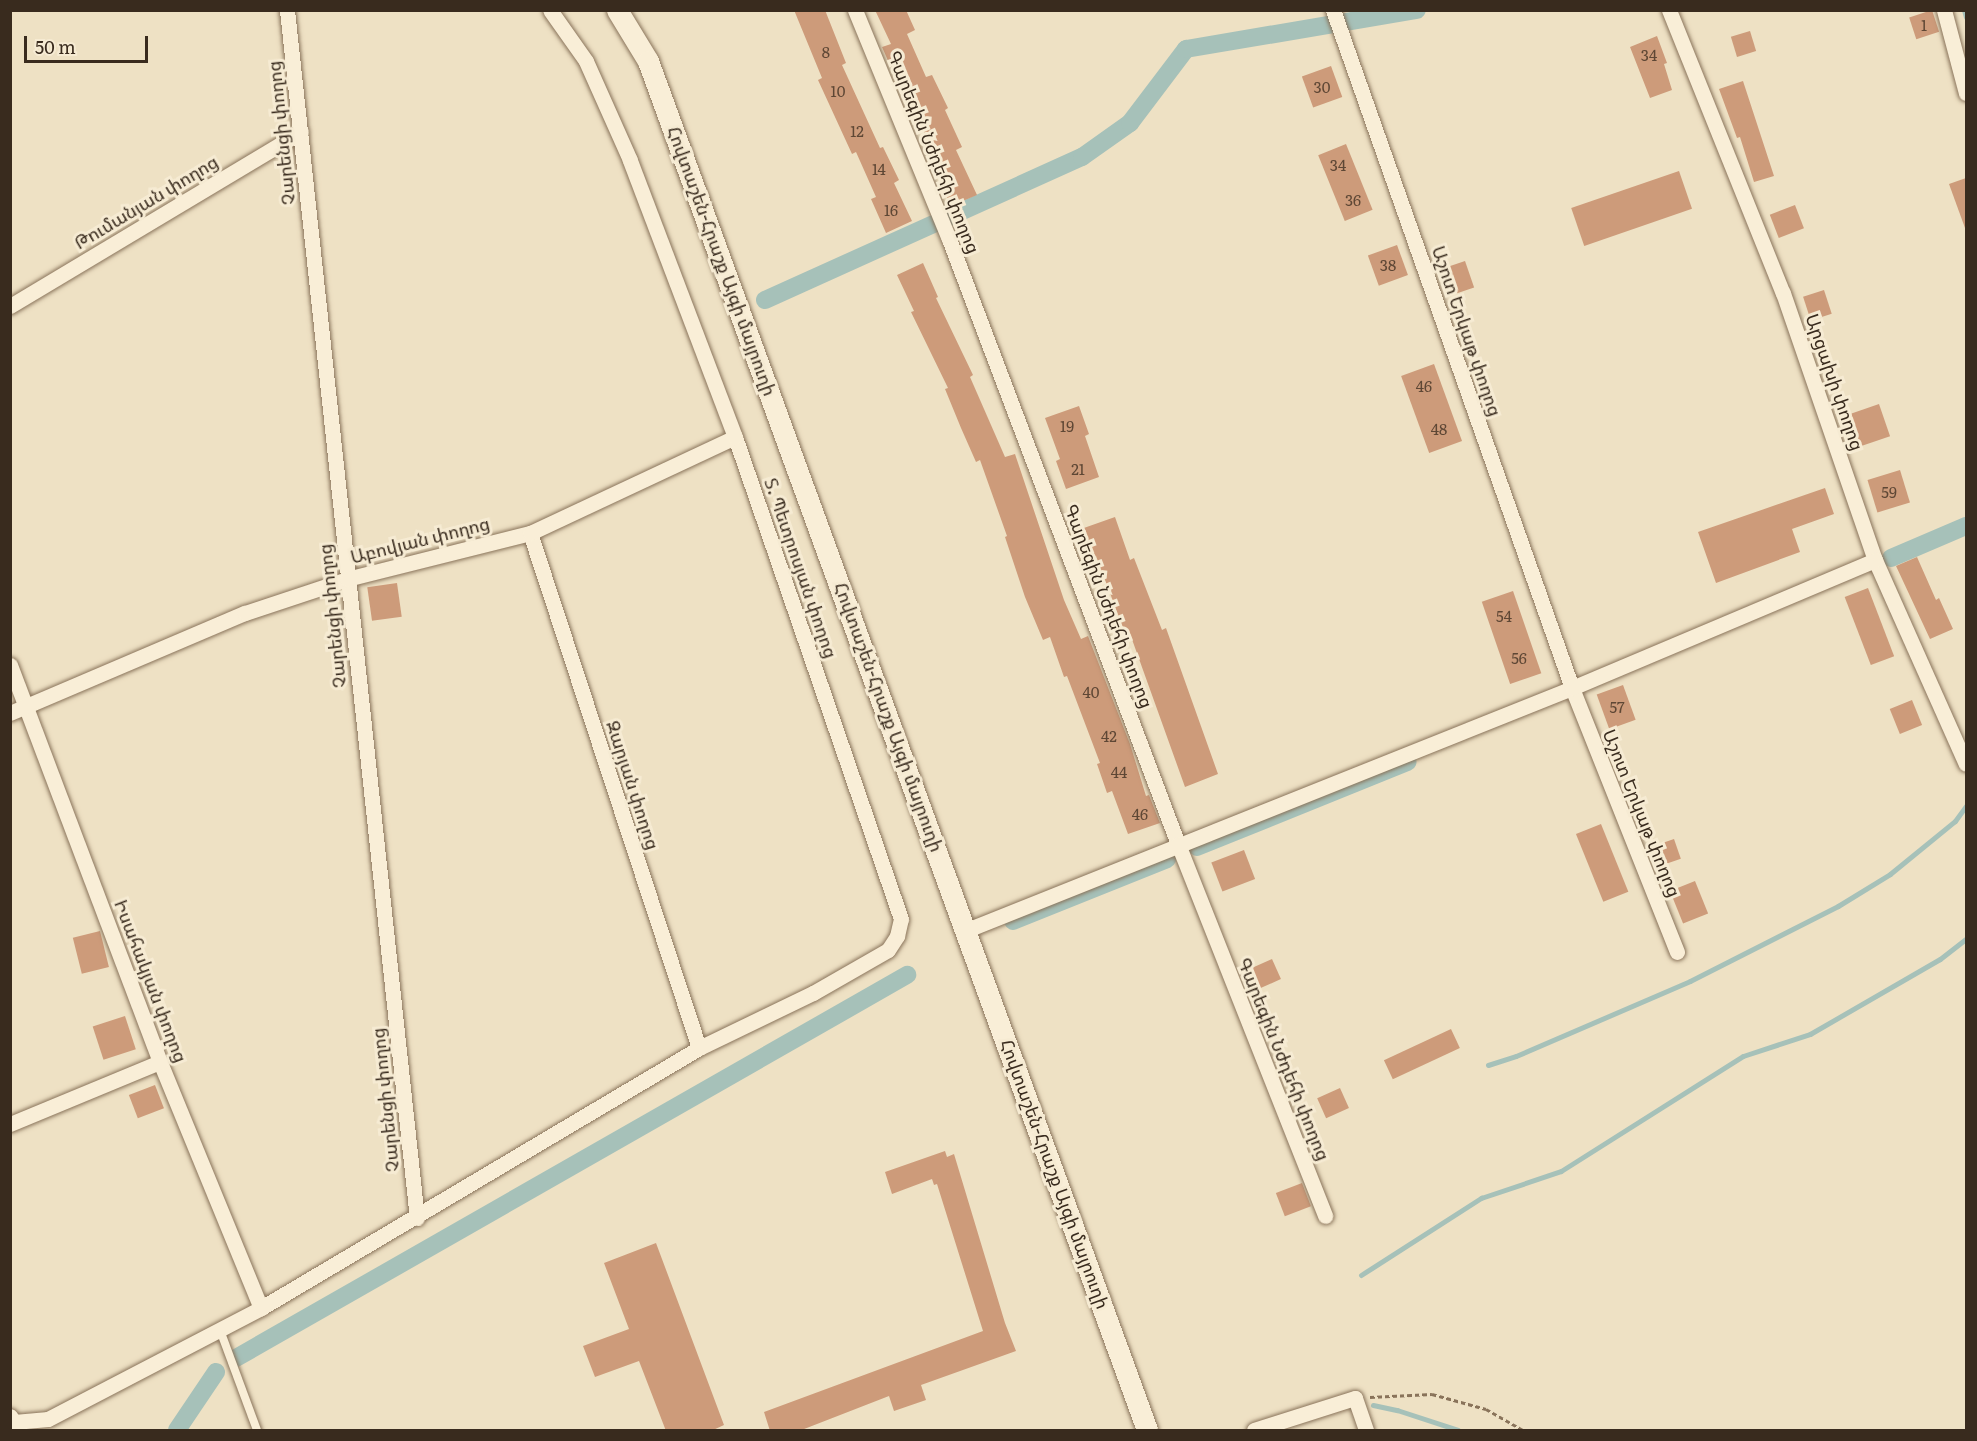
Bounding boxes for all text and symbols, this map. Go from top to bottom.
house number: 1 [1921,16,1927,34]
scale bar [27,24,152,62]
text: 50 m [35,33,76,60]
house number: 8 [822,43,830,61]
house number: 34 [1641,46,1657,64]
street label: Գարեգին Նժդեհի փողոց [883,47,985,257]
street label: Չարենցի փողոց [263,60,299,206]
house number: 30 [1314,78,1330,96]
house number: 10 [831,82,845,100]
house number: 12 [850,122,864,140]
street label: Հովտաշեն-Հրաշք Այգի մայրուղի [663,123,781,399]
street label: Թումանյան փողոց [70,150,222,254]
house number: 34 [1330,156,1346,174]
house number: 14 [872,160,886,178]
house number: 36 [1345,191,1361,209]
house number: 16 [884,201,898,219]
street label: Աշոտ Երկաթ փողոց [1428,243,1506,419]
house number: 38 [1380,256,1396,274]
street label: Արցախի փողոց [1801,311,1869,453]
house number: 46 [1416,377,1432,395]
house number: 19 [1060,417,1074,435]
house number: 48 [1431,420,1447,438]
house number: 21 [1071,460,1085,478]
street label: Տ. Պետրոսյան փողոց [760,475,842,661]
house number: 59 [1881,483,1897,501]
street label: Գարեգին Նժդեհի փողոց [1060,501,1158,711]
street label: Աբովյան փողոց [348,512,492,568]
street label: Չարենցի փողոց [314,543,350,689]
street label: Հովտաշեն-Հրաշք Այգի մայրուղի [830,579,948,855]
house number: 54 [1496,607,1512,625]
house number: 56 [1511,649,1527,667]
house number: 40 [1083,683,1099,701]
house number: 57 [1609,698,1625,716]
street label: Զարյան փողոց [602,718,664,852]
street label: Աշոտ Երկաթ փողոց [1598,726,1686,900]
house number: 42 [1101,727,1117,745]
house number: 44 [1111,763,1127,781]
house number: 46 [1132,805,1148,823]
street label: Իսահակյան փողոց [110,897,192,1065]
street label: Գարեգին Նժդեհի փողոց [1233,954,1335,1164]
street label: Չարենցի փողոց [367,1027,403,1173]
street label: Հովտաշեն-Հրաշք Այգի մայրուղի [996,1036,1114,1312]

